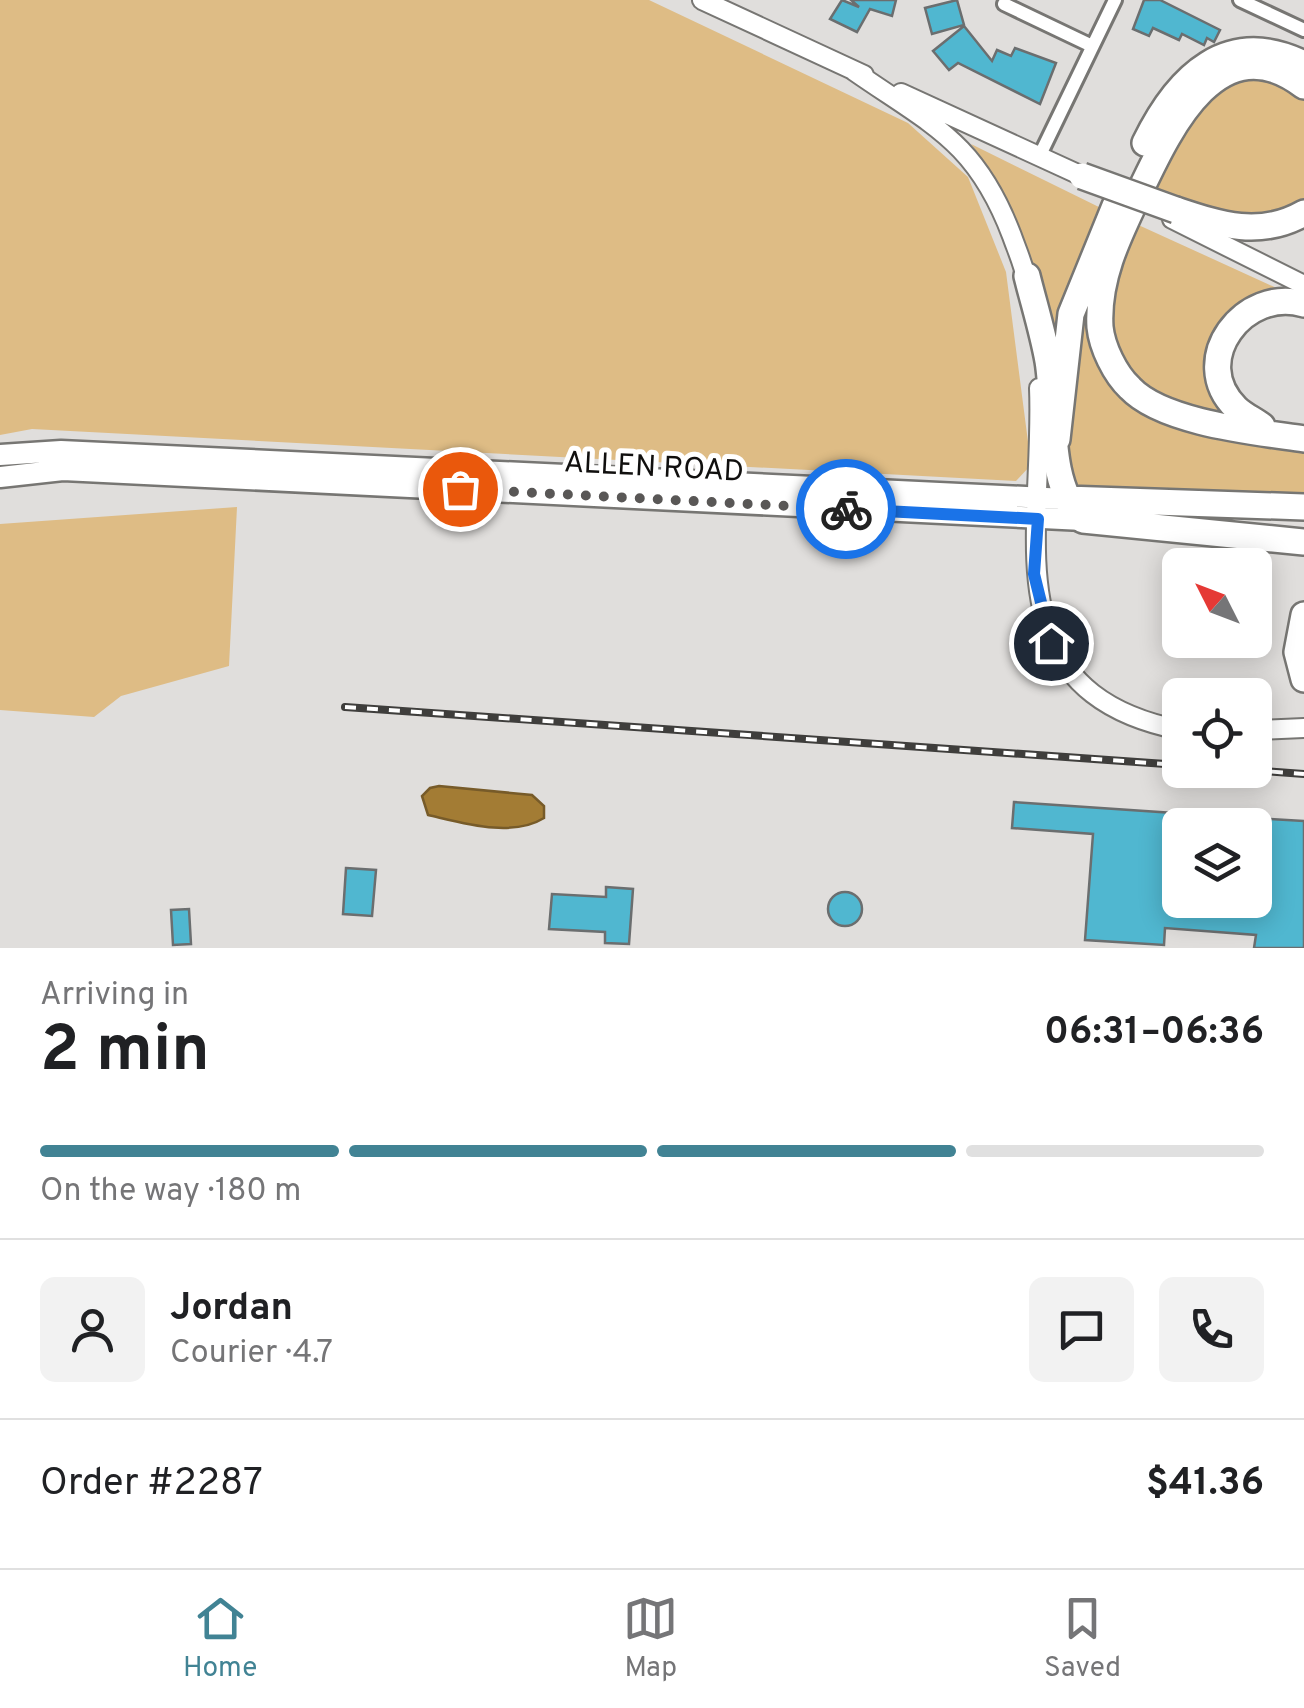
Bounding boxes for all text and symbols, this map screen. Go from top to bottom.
street label: ALLEN ROAD [563,445,745,492]
pin [418,447,503,532]
courier [796,459,896,559]
icon: bag [433,462,488,517]
icon: bike [819,482,874,537]
north arrow [1162,548,1272,658]
map controls [1162,548,1272,918]
pin [1009,601,1094,686]
icon: home [1024,616,1079,671]
button: locate [1162,678,1272,788]
button: layers [1162,808,1272,918]
text: Arriving in [40,976,189,1016]
text: 06:31–06:36 [1044,1009,1264,1058]
text: 2 min [40,1012,210,1094]
text: On the way · 180 m [40,1172,301,1212]
button: person [40,1277,145,1382]
button: chat [1029,1277,1134,1382]
button: phone [1159,1277,1264,1382]
text: Jordan [170,1285,293,1334]
text: Courier · 4.7 [170,1334,333,1374]
text: Order #2287 [40,1460,263,1509]
text: $41.36 [1146,1460,1264,1509]
tab: Home [183,1591,257,1687]
tab: Map [623,1591,678,1687]
tab: Saved [1044,1591,1121,1687]

